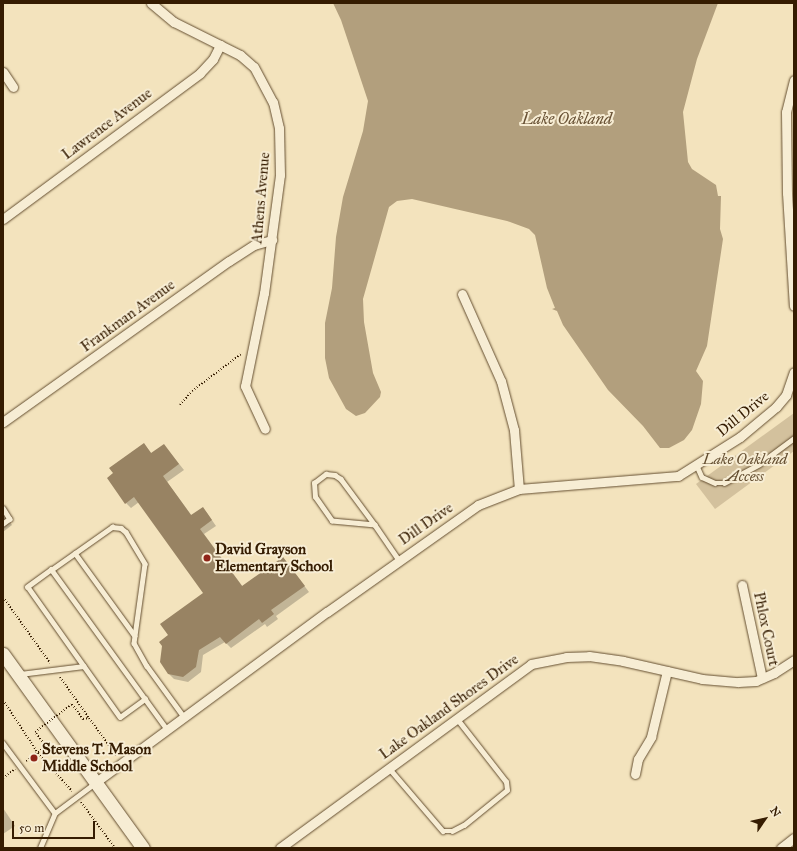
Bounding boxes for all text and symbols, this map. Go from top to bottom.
street label: Lawrence Avenue [59,84,155,164]
water label: Lake Oakland [522,109,612,129]
street label: Athens Avenue [248,152,274,244]
street label: Frankman Avenue [77,276,179,356]
street label: Dill Drive [713,388,773,440]
park label: Lake Oakland Access [703,450,787,485]
street label: Dill Drive [395,499,457,549]
place label: David Grayson Elementary School [215,540,333,575]
marker: David Grayson Elementary School [202,553,212,563]
street label: Phlox Court [749,590,783,668]
street label: Lake Oakland Shores Drive [376,651,522,763]
place label: Stevens T. Mason Middle School [42,740,151,775]
marker: Stevens T. Mason Middle School [29,753,39,763]
north arrow [745,799,785,839]
text: N [767,805,783,820]
scale bar [14,813,97,839]
text: 50 m [19,821,44,835]

